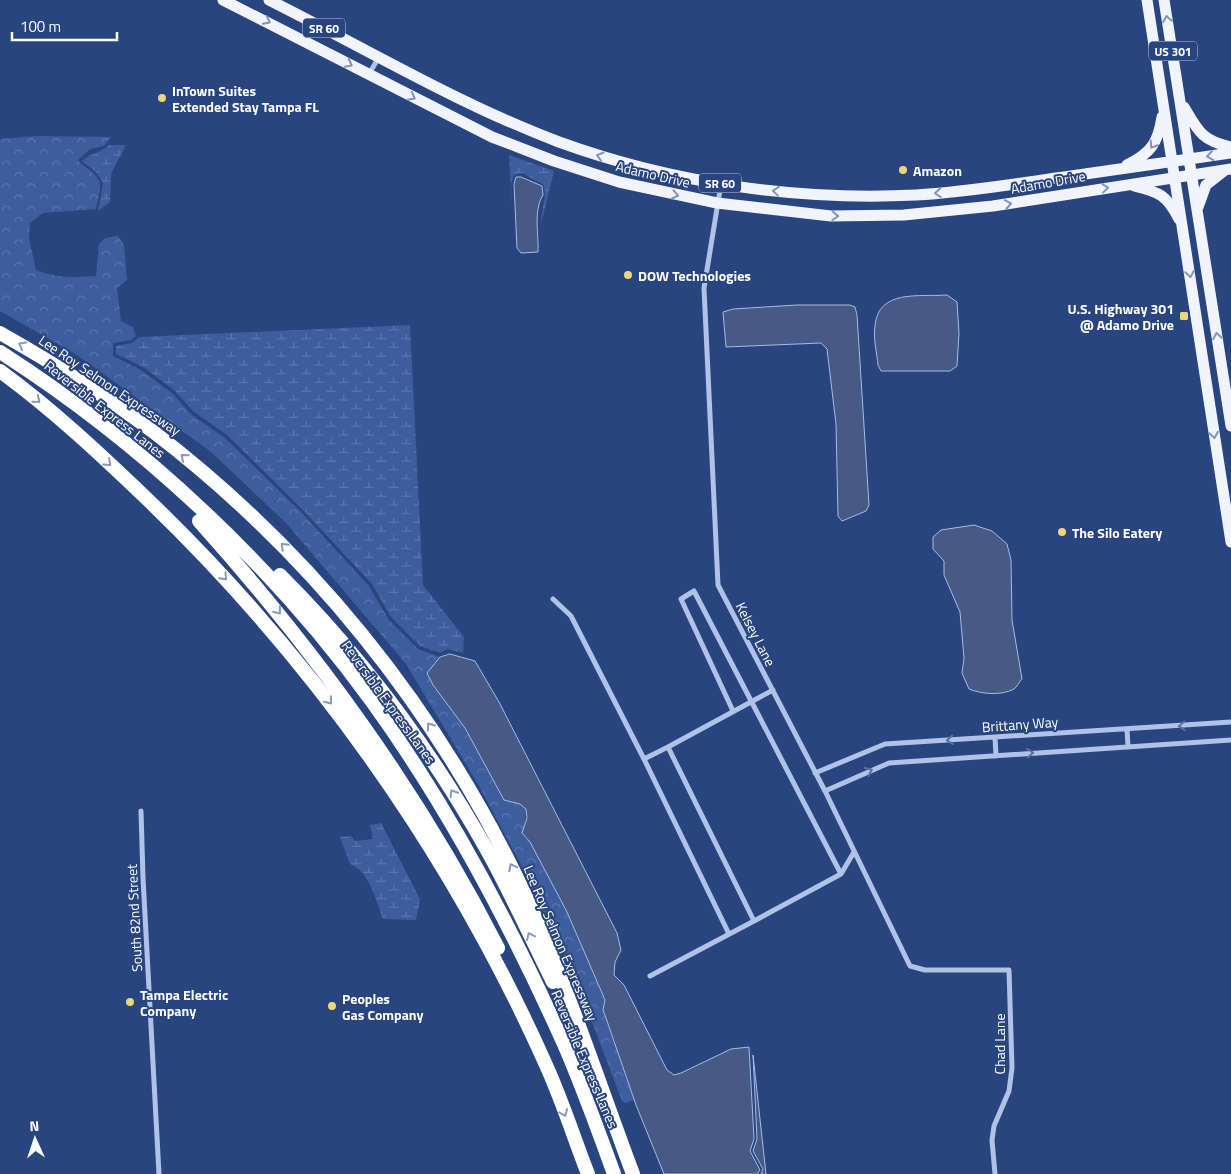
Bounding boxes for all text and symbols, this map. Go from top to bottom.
scale bar [12,10,118,42]
text: 100 m [20,15,61,38]
one-way arrow [262,15,271,25]
one-way arrow [1163,15,1173,23]
road number: SR 60 [303,18,345,38]
road number: US 301 [1149,41,1197,60]
one-way arrow [344,58,353,68]
place label: InTown Suites Extended Stay Tampa FL [172,80,319,117]
one-way arrow [407,91,416,101]
marker: InTown Suites Extended Stay Tampa FL [156,92,168,104]
one-way arrow [1149,140,1159,149]
one-way arrow [1205,150,1213,161]
one-way arrow [596,151,604,161]
street label: Adamo Drive [614,155,692,193]
place label: Amazon [913,160,962,181]
marker: Amazon [897,164,909,176]
street label: Adamo Drive [1009,165,1087,199]
road number: SR 60 [699,174,741,192]
one-way arrow [1101,183,1109,194]
one-way arrow [771,185,779,196]
one-way arrow [934,188,942,199]
one-way arrow [670,189,679,200]
one-way arrow [1003,199,1012,209]
one-way arrow [832,211,839,221]
place label: DOW Technologies [638,265,751,286]
marker: DOW Technologies [622,269,634,281]
one-way arrow [1184,270,1194,279]
place label: U.S. Highway 301 @ Adamo Drive [1067,298,1174,335]
marker: U.S. Highway 301 @ Adamo Drive [1178,310,1190,322]
street label: Lee Roy Selmon Expressway [35,329,186,441]
one-way arrow [1212,332,1222,341]
one-way arrow [18,342,27,352]
street label: Reversible Express Lanes [40,355,170,463]
one-way arrow [31,394,40,402]
one-way arrow [1209,431,1219,439]
one-way arrow [181,454,190,463]
one-way arrow [103,457,112,466]
place label: The Silo Eatery [1072,522,1162,543]
marker: The Silo Eatery [1056,526,1068,538]
one-way arrow [281,543,290,552]
one-way arrow [218,571,227,580]
street label: Kelsey Lane [731,598,781,670]
one-way arrow [273,605,281,614]
street label: Reversible Express Lanes [337,636,441,768]
one-way arrow [323,695,332,704]
street label: Brittany Way [981,711,1059,737]
one-way arrow [1178,720,1186,731]
one-way arrow [427,722,436,732]
one-way arrow [946,734,954,745]
one-way arrow [1026,748,1034,759]
one-way arrow [864,767,873,778]
one-way arrow [449,790,459,799]
street label: Lee Roy Selmon Expressway [519,862,603,1024]
one-way arrow [507,863,518,872]
street label: South 82nd Street [121,864,147,972]
one-way arrow [526,932,537,941]
place label: Tampa Electric Company [140,984,228,1021]
street label: Reversible Express Lanes [546,987,624,1131]
place label: Peoples Gas Company [342,988,424,1025]
marker: Tampa Electric Company [124,996,136,1008]
marker: Peoples Gas Company [326,1000,338,1012]
street label: Chad Lane [989,1014,1010,1074]
one-way arrow [558,1108,568,1116]
north arrow [10,1114,60,1164]
text: N [29,1115,40,1136]

